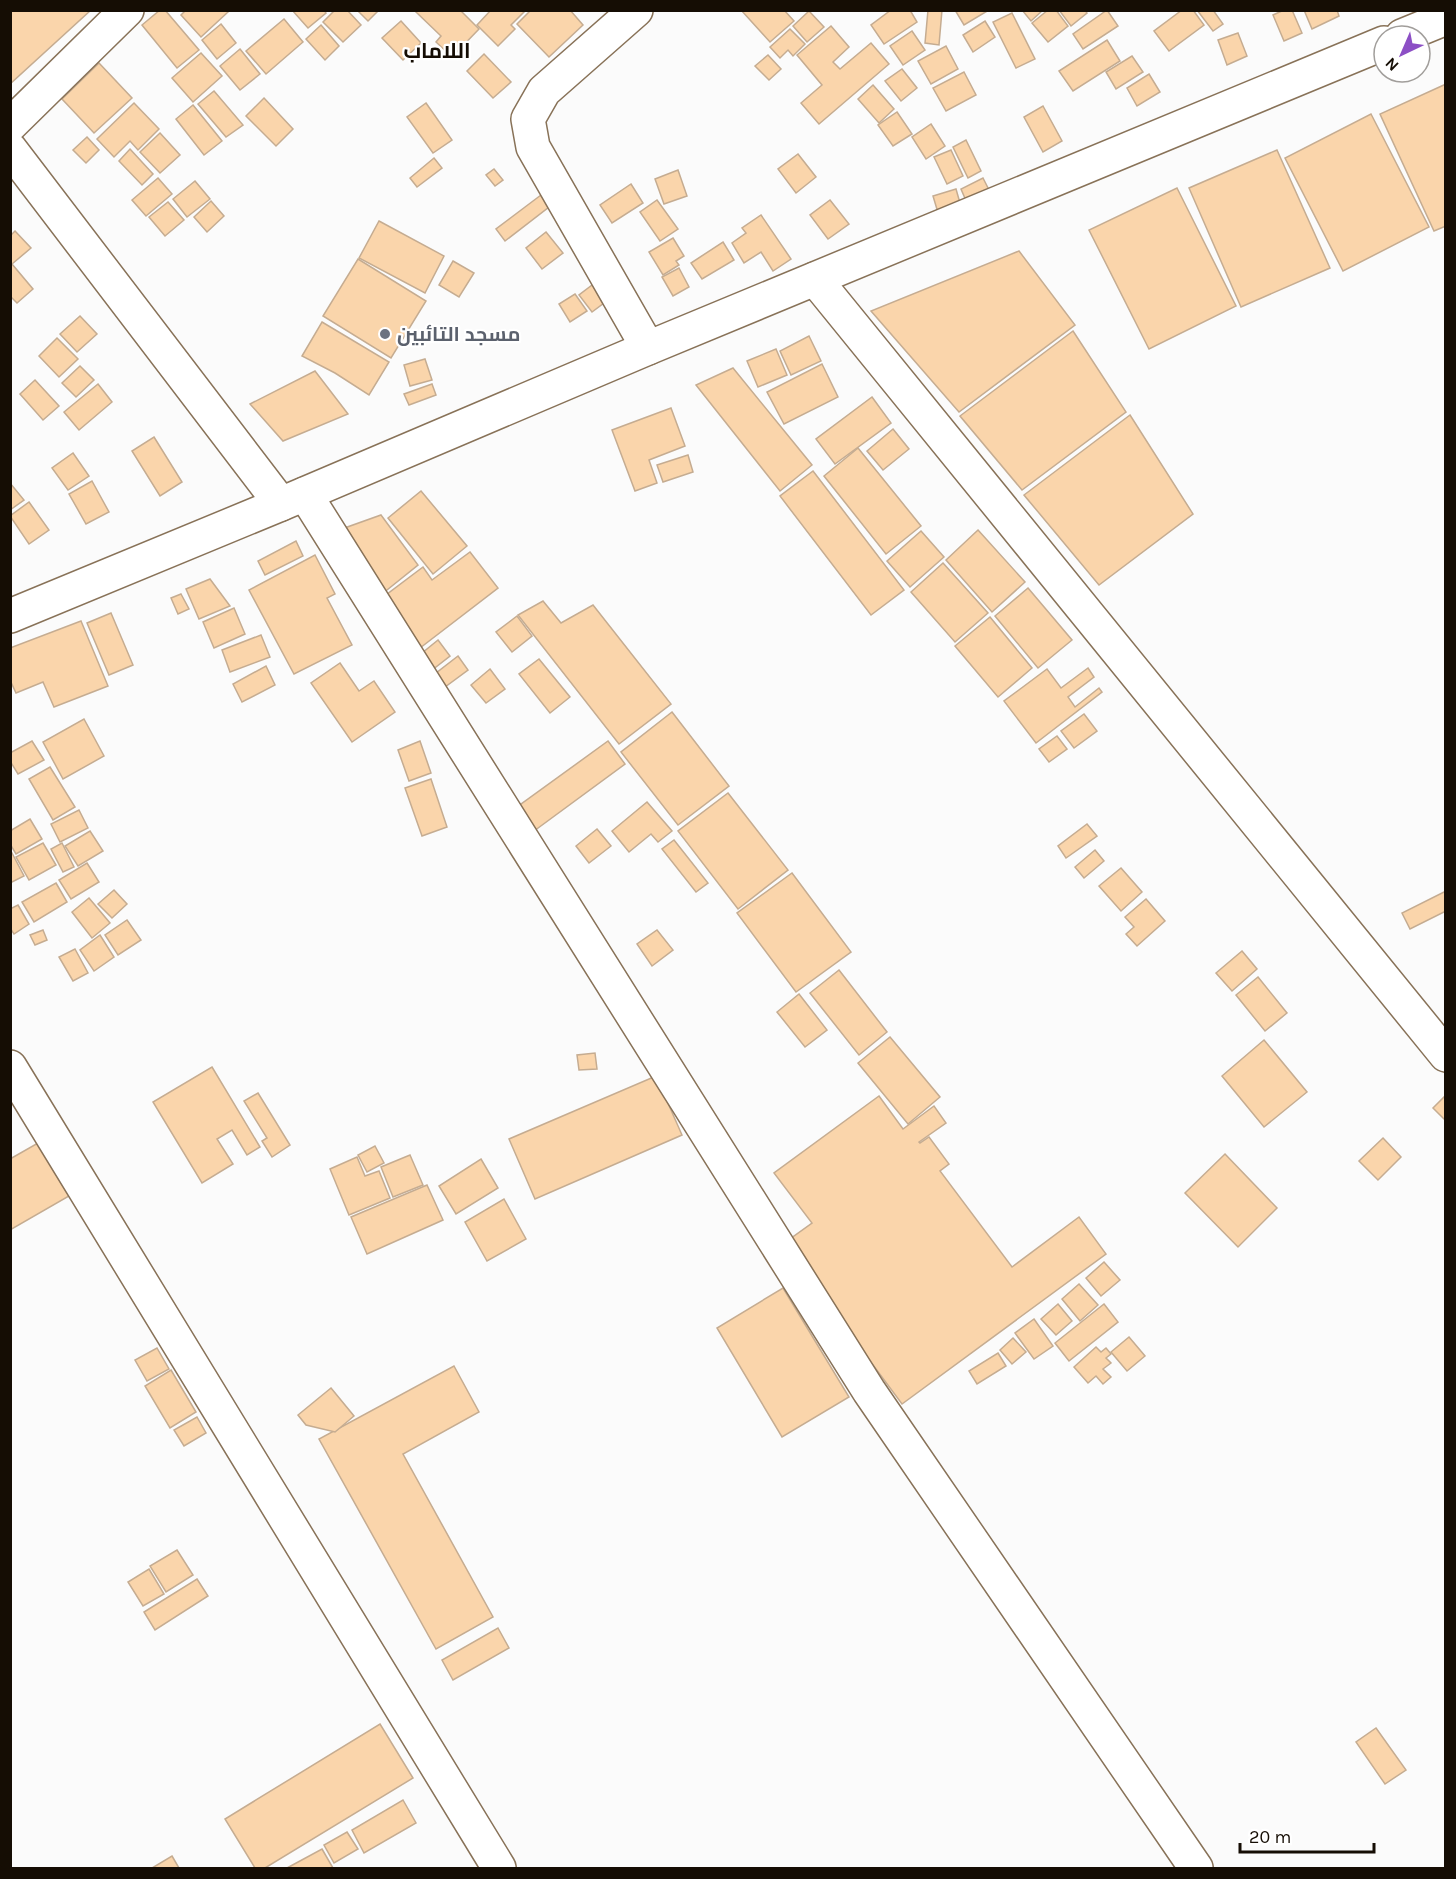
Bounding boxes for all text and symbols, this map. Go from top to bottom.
north arrow [1372,24,1432,84]
district label: اللاماب [404,39,470,63]
text: N [1381,54,1403,75]
place label: مسجد التائبين [397,323,520,346]
marker: مسجد التائبين [378,327,392,341]
scale bar [1240,1816,1374,1854]
text: 20 m [1249,1826,1291,1848]

